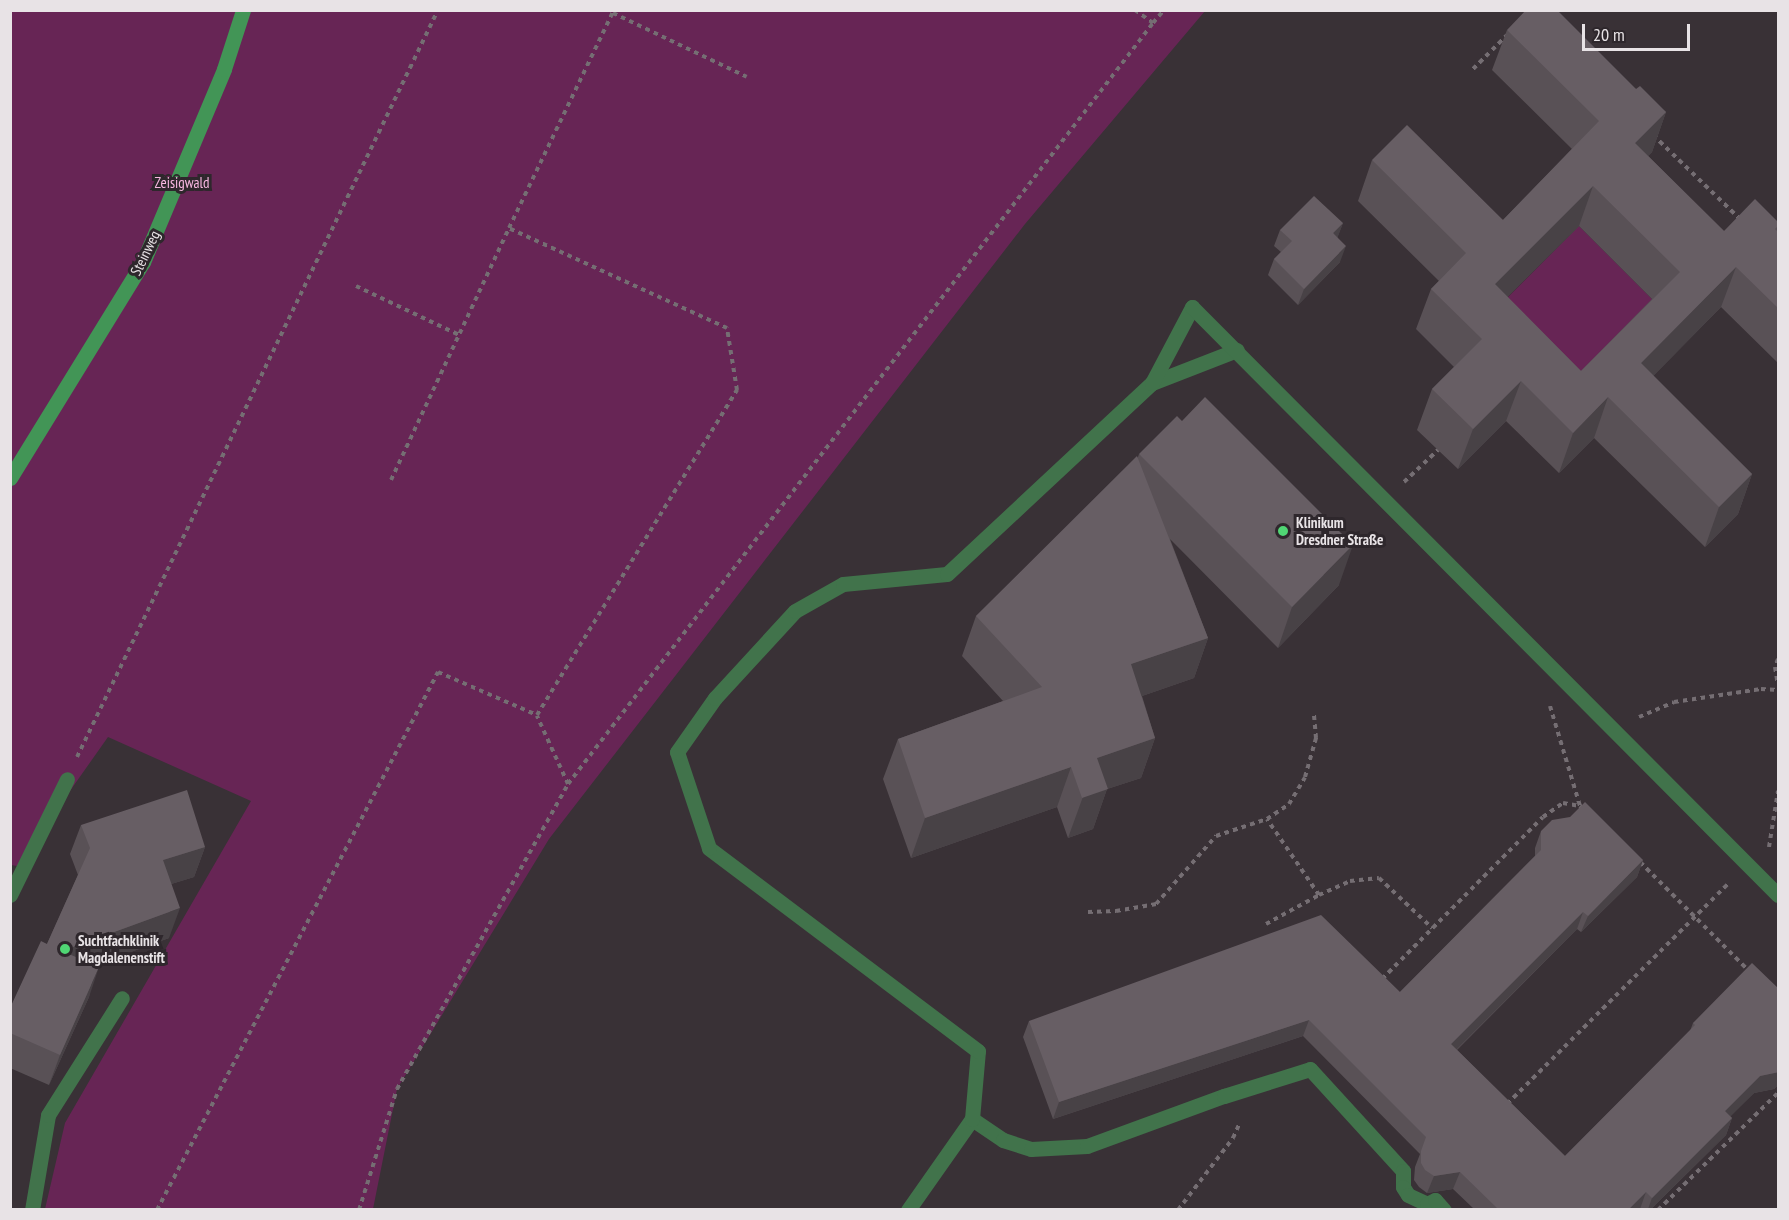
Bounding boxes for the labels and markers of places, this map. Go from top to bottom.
place label: Klinikum Dresdner Straße [1296,513,1383,548]
marker: Klinikum Dresdner Straße [1274,522,1292,540]
place label: Suchtfachklinik Magdalenenstift [78,931,165,966]
marker: Suchtfachklinik Magdalenenstift [56,940,74,958]

